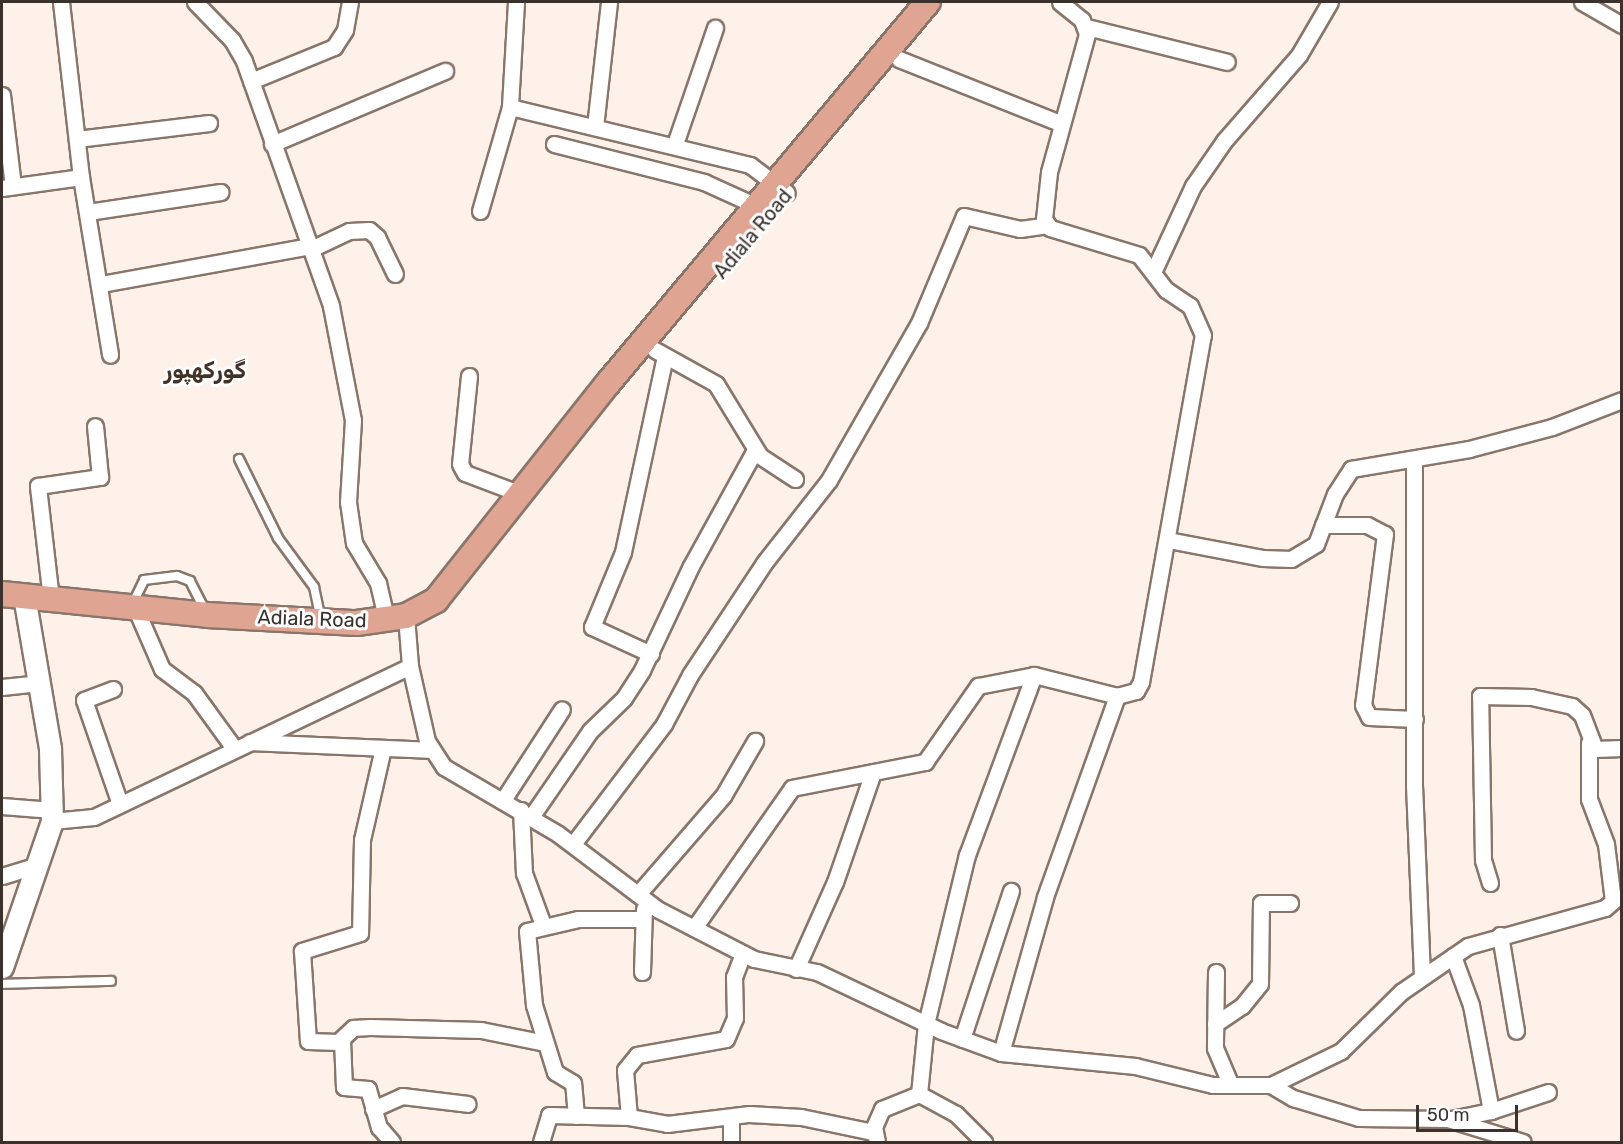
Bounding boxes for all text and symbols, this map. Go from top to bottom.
street label: Adiala Road [709,184,797,284]
district label: گورکھپور [164,358,246,384]
street label: Adiala Road [257,605,367,633]
scale bar [1419,1093,1521,1131]
text: 50 m [1427,1104,1470,1126]

